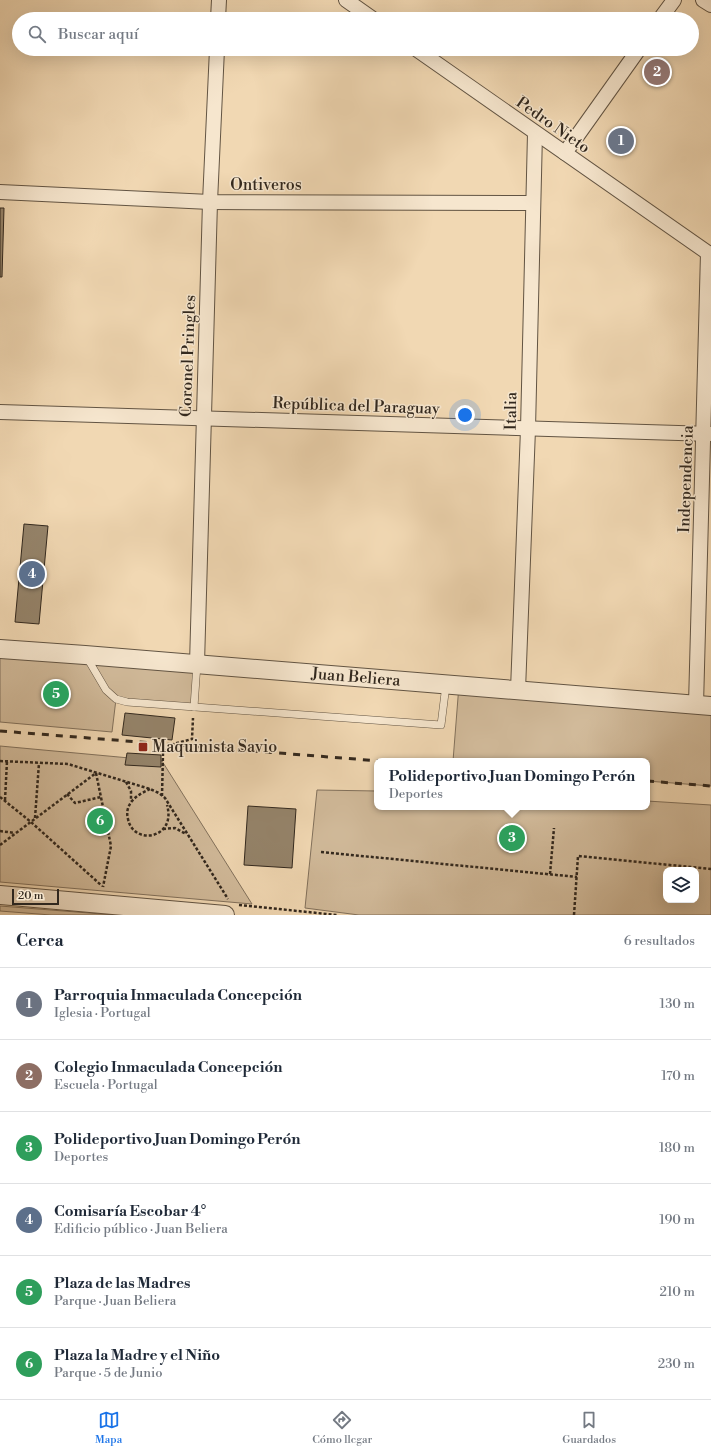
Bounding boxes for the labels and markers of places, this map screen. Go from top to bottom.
pin: 2 [644,57,670,87]
pin: 1 [608,126,634,156]
pin: 4 [19,559,45,589]
pin: 5 [43,679,69,709]
place label: Maquinista Savio [152,737,277,757]
marker: Maquinista Savio [137,741,149,753]
pin: 6 [87,806,113,836]
pin: 3 [499,823,525,853]

